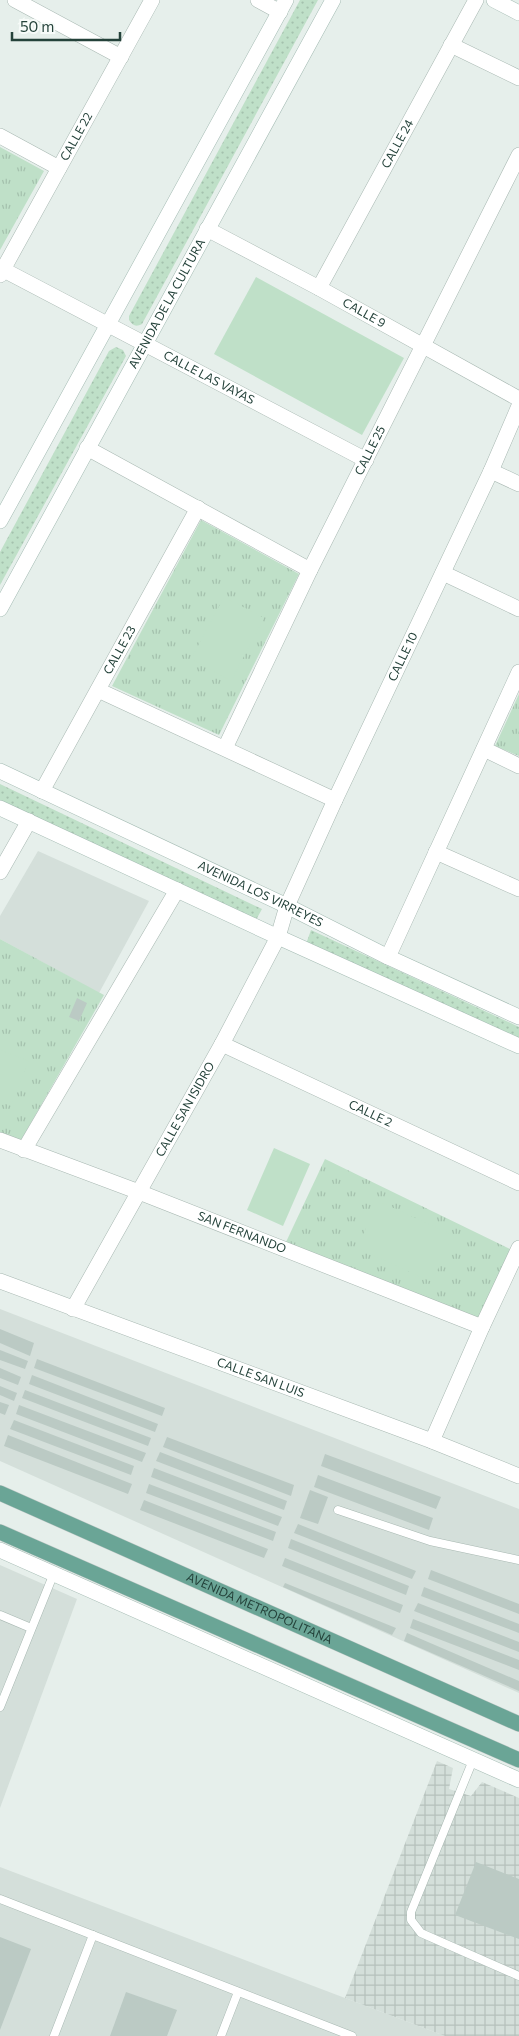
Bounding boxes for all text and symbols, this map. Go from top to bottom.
scale bar [12,10,120,42]
text: 50 m [20,17,54,35]
street label: CALLE 22 [57,109,95,163]
street label: CALLE 24 [378,117,416,170]
street label: AVENIDA DE LA CULTURA [125,236,207,370]
street label: CALLE 9 [340,295,388,330]
street label: CALLE LAS VAYAS [162,347,257,406]
street label: CALLE 25 [351,423,388,477]
street label: CALLE 23 [100,623,138,676]
street label: CALLE 10 [384,629,420,683]
street label: AVENIDA LOS VIRREYES [196,857,326,929]
street label: CALLE SAN ISIDRO [152,1059,217,1159]
street label: CALLE 2 [347,1096,395,1129]
street label: SAN FERNANDO [196,1208,289,1255]
street label: CALLE SAN LUIS [215,1354,307,1399]
street label: AVENIDA METROPOLITANA [185,1569,335,1646]

